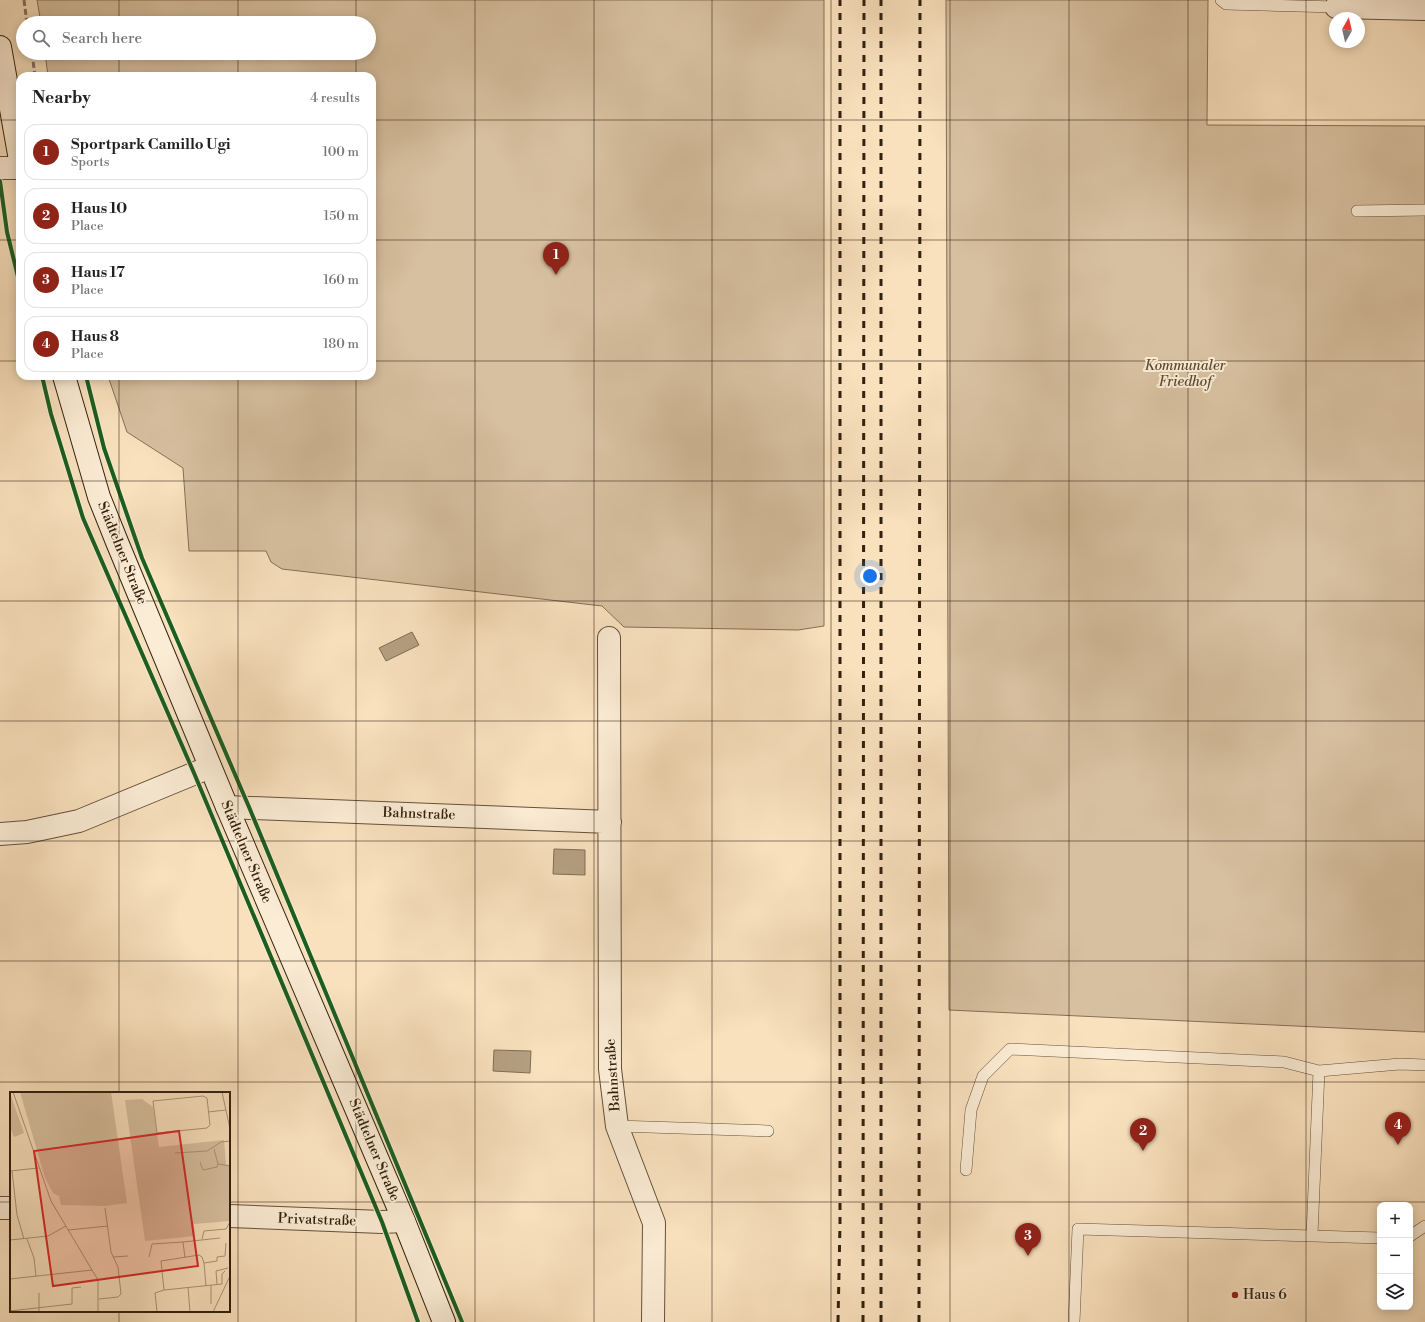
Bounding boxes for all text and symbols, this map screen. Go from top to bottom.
north arrow [1329,12,1365,48]
search box [16,16,376,60]
icon: search [30,27,52,49]
text: Search here [62,29,142,48]
text: Nearby [32,87,91,109]
text: 4 results [310,90,360,106]
text: Sportpark Camillo Ugi [71,135,231,154]
text: 1 [43,144,49,160]
text: 100 m [323,144,359,160]
text: Sports [71,154,110,170]
text: Haus 10 [71,199,127,218]
text: 2 [42,208,50,224]
text: 150 m [324,208,359,224]
text: Place [71,218,103,234]
pin: 1 [543,242,569,275]
text: Haus 17 [71,263,125,282]
text: 3 [42,272,50,288]
text: 160 m [323,272,359,288]
text: Place [71,282,103,298]
text: Haus 8 [71,327,119,346]
text: 4 [42,336,50,352]
text: 180 m [323,336,359,352]
text: Place [71,346,103,362]
park label: Kommunaler Friedhof [1145,357,1226,391]
street label: Städtelner Straße [93,499,151,607]
your location [860,566,880,586]
street label: Städtelner Straße [216,798,276,906]
street label: Bahnstraße [381,804,456,824]
street label: Bahnstraße [601,1038,625,1113]
inset map [10,1092,230,1312]
street label: Städtelner Straße [344,1096,404,1204]
pin: 4 [1385,1112,1411,1145]
pin: 2 [1130,1118,1156,1151]
map controls [1377,1202,1413,1310]
button: + [1377,1202,1413,1238]
street label: Privatstraße [277,1210,357,1230]
pin: 3 [1015,1223,1041,1256]
button: − [1377,1238,1413,1274]
button: layers [1377,1274,1413,1310]
place label: Haus 6 [1243,1286,1287,1304]
marker: Haus 6 [1230,1290,1240,1300]

